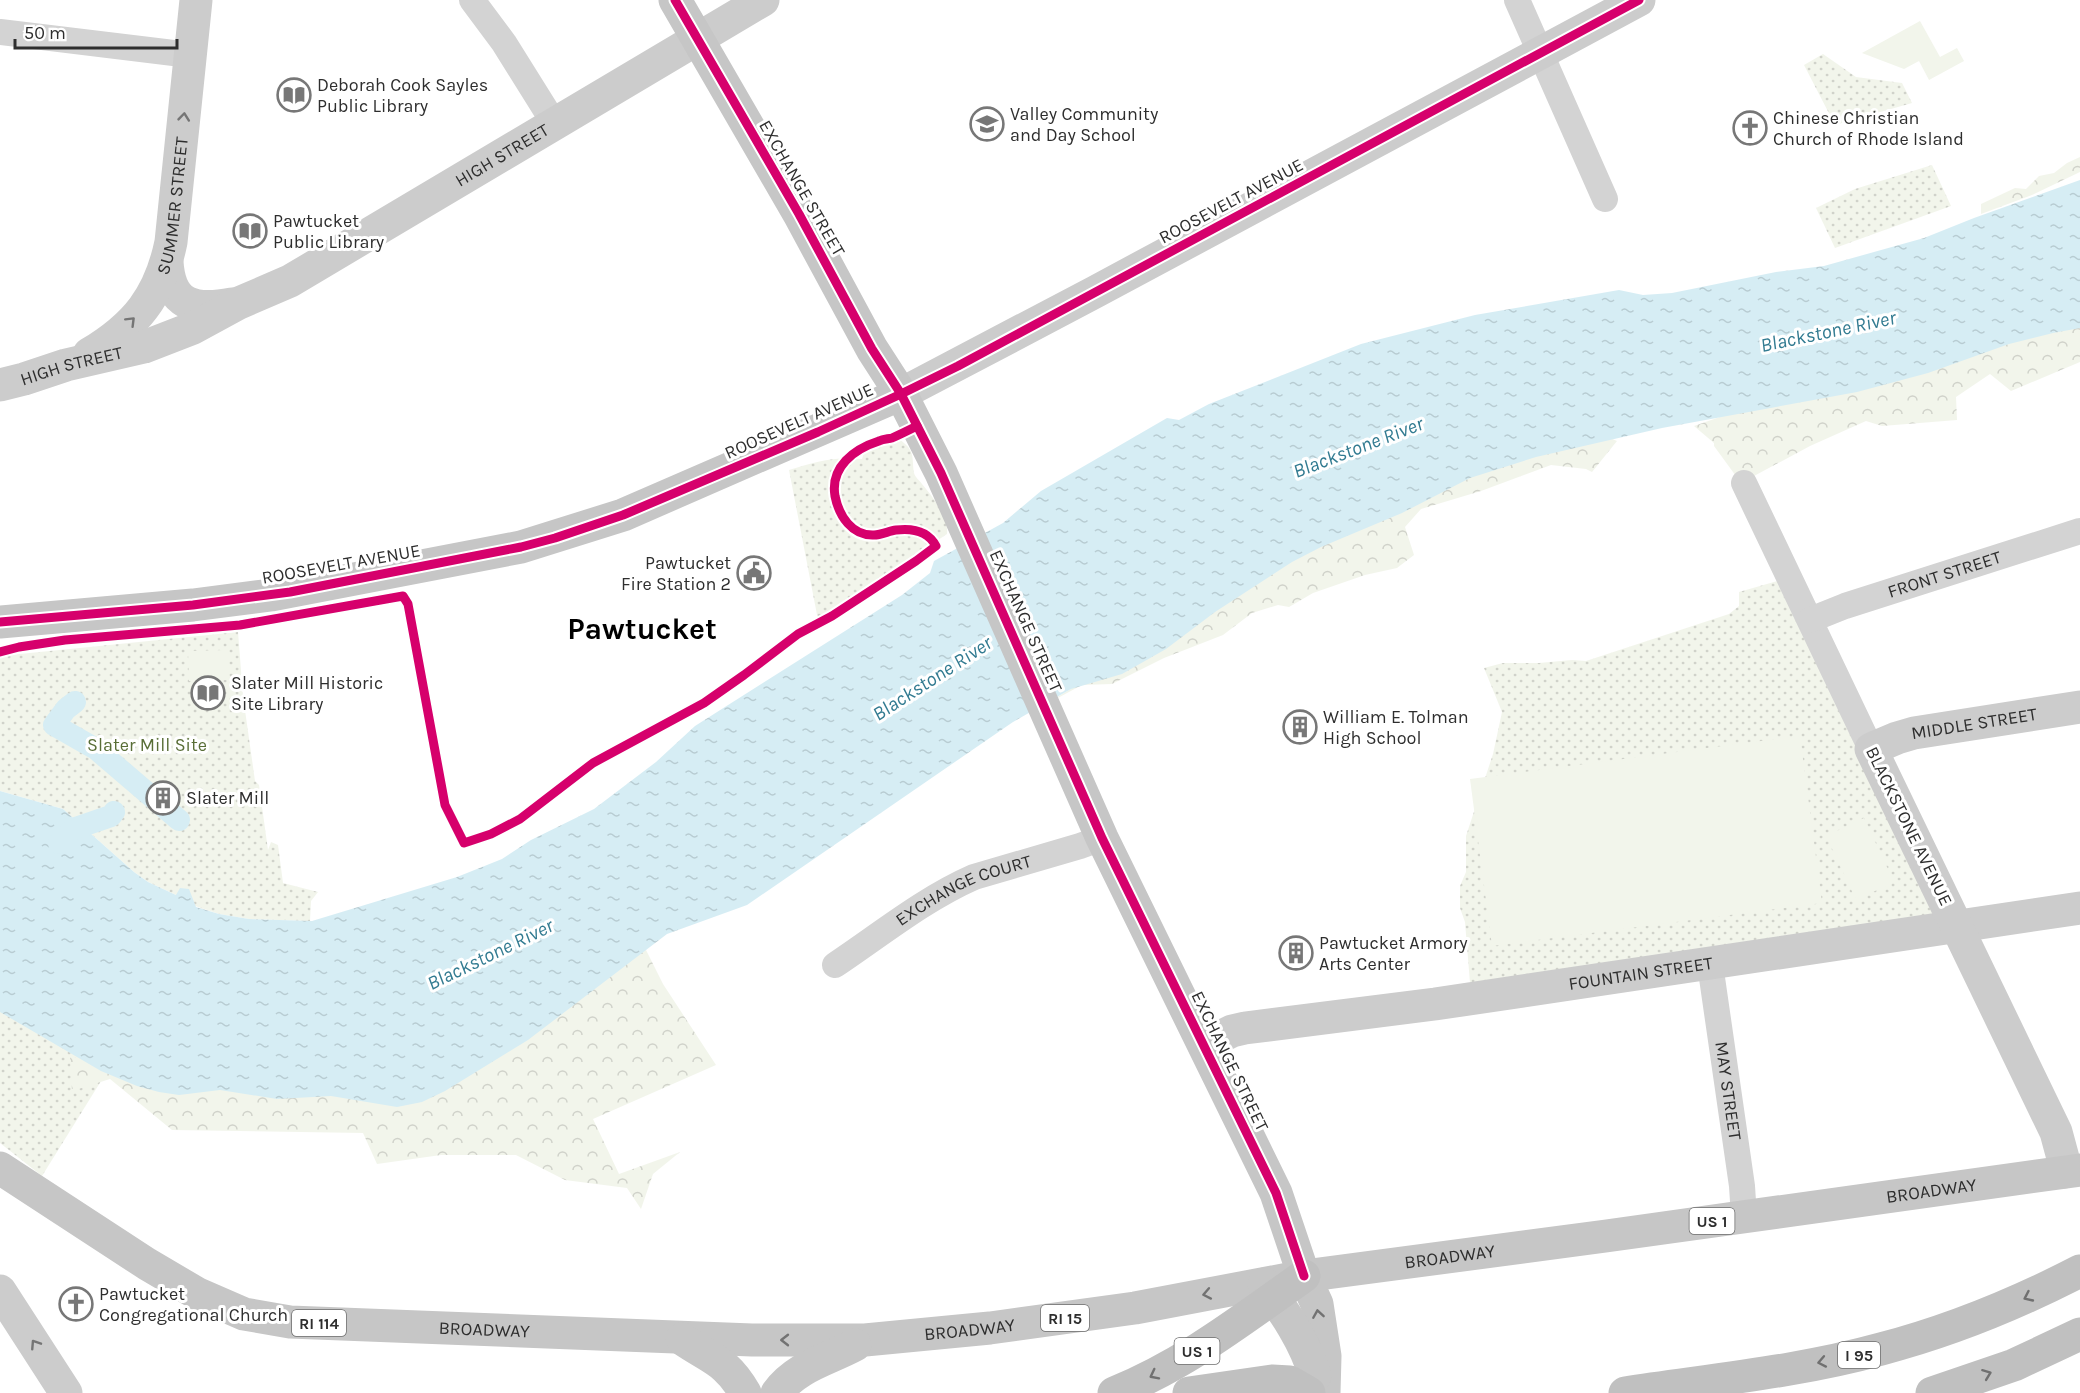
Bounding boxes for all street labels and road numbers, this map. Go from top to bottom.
street label: EXCHANGE STREET [754,116,850,260]
street label: HIGH STREET [451,119,553,191]
street label: SUMMER STREET [152,136,193,278]
street label: ROOSEVELT AVENUE [1155,154,1307,248]
street label: HIGH STREET [17,341,125,390]
street label: ROOSEVELT AVENUE [721,378,877,464]
street label: ROOSEVELT AVENUE [260,539,422,589]
street label: EXCHANGE STREET [985,546,1067,696]
street label: FRONT STREET [1885,546,2004,603]
street label: MIDDLE STREET [1910,703,2039,744]
street label: BLACKSTONE AVENUE [1861,743,1957,909]
street label: EXCHANGE COURT [891,850,1034,931]
street label: FOUNTAIN STREET [1567,952,1714,995]
street label: EXCHANGE STREET [1186,987,1274,1135]
street label: MAY STREET [1710,1040,1746,1141]
street label: BROADWAY [1885,1173,1978,1208]
road number: US 1 [1690,1208,1734,1234]
street label: BROADWAY [1403,1240,1497,1274]
road number: RI 15 [1041,1305,1089,1331]
road number: RI 114 [292,1310,346,1336]
street label: BROADWAY [923,1314,1017,1345]
street label: BROADWAY [438,1317,530,1342]
road number: US 1 [1174,1338,1220,1364]
road number: I 95 [1838,1342,1880,1368]

